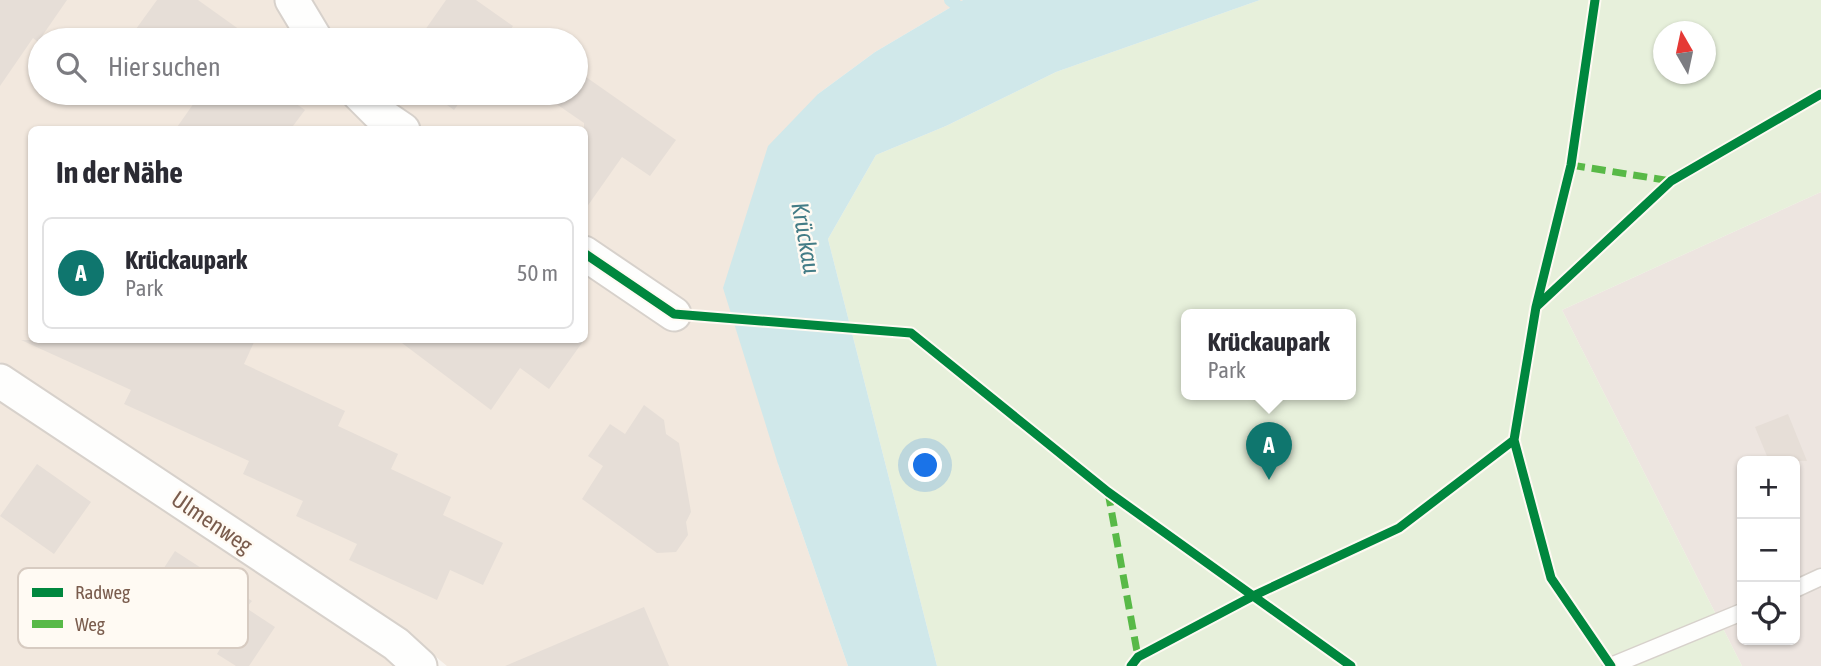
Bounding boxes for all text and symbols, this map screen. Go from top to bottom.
north arrow [1653,21,1716,84]
search box [28,28,588,105]
icon: search [52,48,90,86]
text: Hier suchen [108,52,221,82]
text: In der Nähe [56,155,183,189]
water label: Krückau [786,200,826,276]
text: Krückaupark [125,245,247,275]
text: A [75,260,87,286]
text: 50 m [517,260,558,286]
text: Park [125,275,163,301]
popup [1181,309,1356,400]
text: Krückaupark [1207,327,1330,357]
text: Park [1207,357,1246,383]
pin: A [1246,422,1292,480]
your location [908,448,942,482]
map controls [1737,456,1800,645]
button: + [1737,456,1800,519]
street label: Ulmenweg [167,486,257,558]
button: − [1737,519,1800,582]
legend [18,568,248,648]
text: Radweg [75,581,131,603]
button: locate [1737,582,1800,645]
text: Weg [75,613,106,635]

